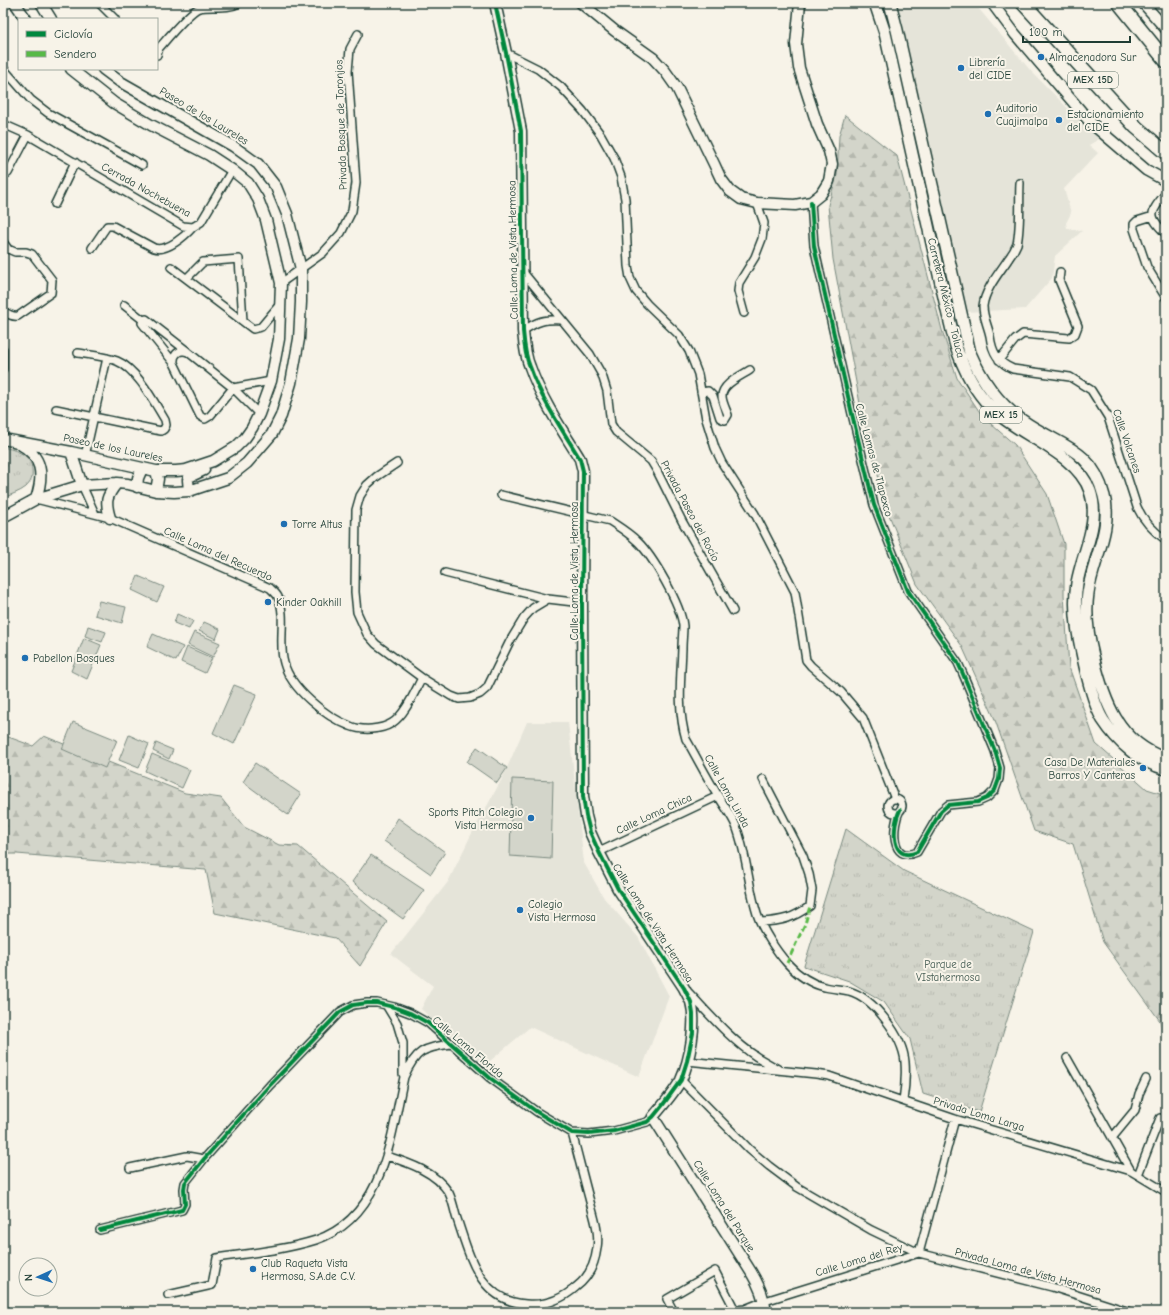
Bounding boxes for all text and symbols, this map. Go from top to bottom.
legend [18,18,158,70]
scale bar [1023,18,1130,44]
text: 100 m [1029,25,1062,39]
text: Ciclovía [54,27,93,41]
text: Sendero [54,47,97,61]
place label: Almacenadora Sur [1049,51,1137,64]
marker: Almacenadora Sur [1036,52,1046,62]
place label: Librería del CIDE [969,56,1011,82]
street label: Privada Bosque de Toronjos [332,59,350,190]
marker: Librería del CIDE [956,63,966,73]
road number: MEX 15D [1068,72,1118,88]
street label: Paseo de los Laureles [157,84,251,148]
place label: Auditorio Cuajimalpa [996,102,1048,128]
place label: Estacionamiento del CIDE [1067,108,1144,134]
marker: Auditorio Cuajimalpa [983,109,993,119]
marker: Estacionamiento del CIDE [1054,115,1064,125]
street label: Cerrada Nochebuena [99,160,193,220]
street label: Calle Loma de Vista Hermosa [505,180,521,320]
street label: Carretera México - Toluca [925,237,967,359]
street label: Calle Lomas de Tlapexco [853,402,895,518]
road number: MEX 15 [980,407,1022,423]
street label: Calle Volcanes [1110,407,1144,475]
street label: Paseo de los Laureles [62,431,164,465]
street label: Privada Paseo del Rocío [658,458,722,564]
street label: Calle Loma de Vista Hermosa [568,501,581,641]
place label: Torre Altus [292,518,343,531]
marker: Torre Altus [279,519,289,529]
street label: Calle Loma del Recuerdo [162,524,274,584]
place label: Kinder Oakhill [276,596,341,609]
marker: Kinder Oakhill [263,597,273,607]
place label: Pabellon Bosques [33,652,115,665]
marker: Pabellon Bosques [20,653,30,663]
street label: Calle Loma Linda [702,752,752,830]
place label: Casa De Materiales Barros Y Canteras [1044,756,1135,782]
marker: Casa De Materiales Barros Y Canteras [1138,763,1148,773]
street label: Calle Loma Chica [614,791,694,837]
place label: Sports Pitch Colegio Vista Hermosa [429,806,523,832]
marker: Sports Pitch Colegio Vista Hermosa [526,813,536,823]
street label: Calle Loma de Vista Hermosa [610,861,696,985]
place label: Colegio Vista Hermosa [528,898,596,924]
marker: Colegio Vista Hermosa [515,905,525,915]
park label: Parque de VIstahermosa [916,958,980,984]
street label: Calle Loma Florida [430,1013,506,1081]
street label: Privada Loma Larga [932,1094,1026,1134]
street label: Calle Loma del Parque [690,1158,758,1255]
street label: Calle Loma del Rey [814,1241,904,1279]
street label: Privada Loma de Vista Hermosa [953,1245,1103,1297]
north arrow [18,1257,58,1297]
place label: Club Raqueta Vista Hermosa, S.A.de C.V. [261,1257,355,1283]
marker: Club Raqueta Vista Hermosa, S.A.de C.V. [248,1264,258,1274]
text: N [22,1274,35,1281]

